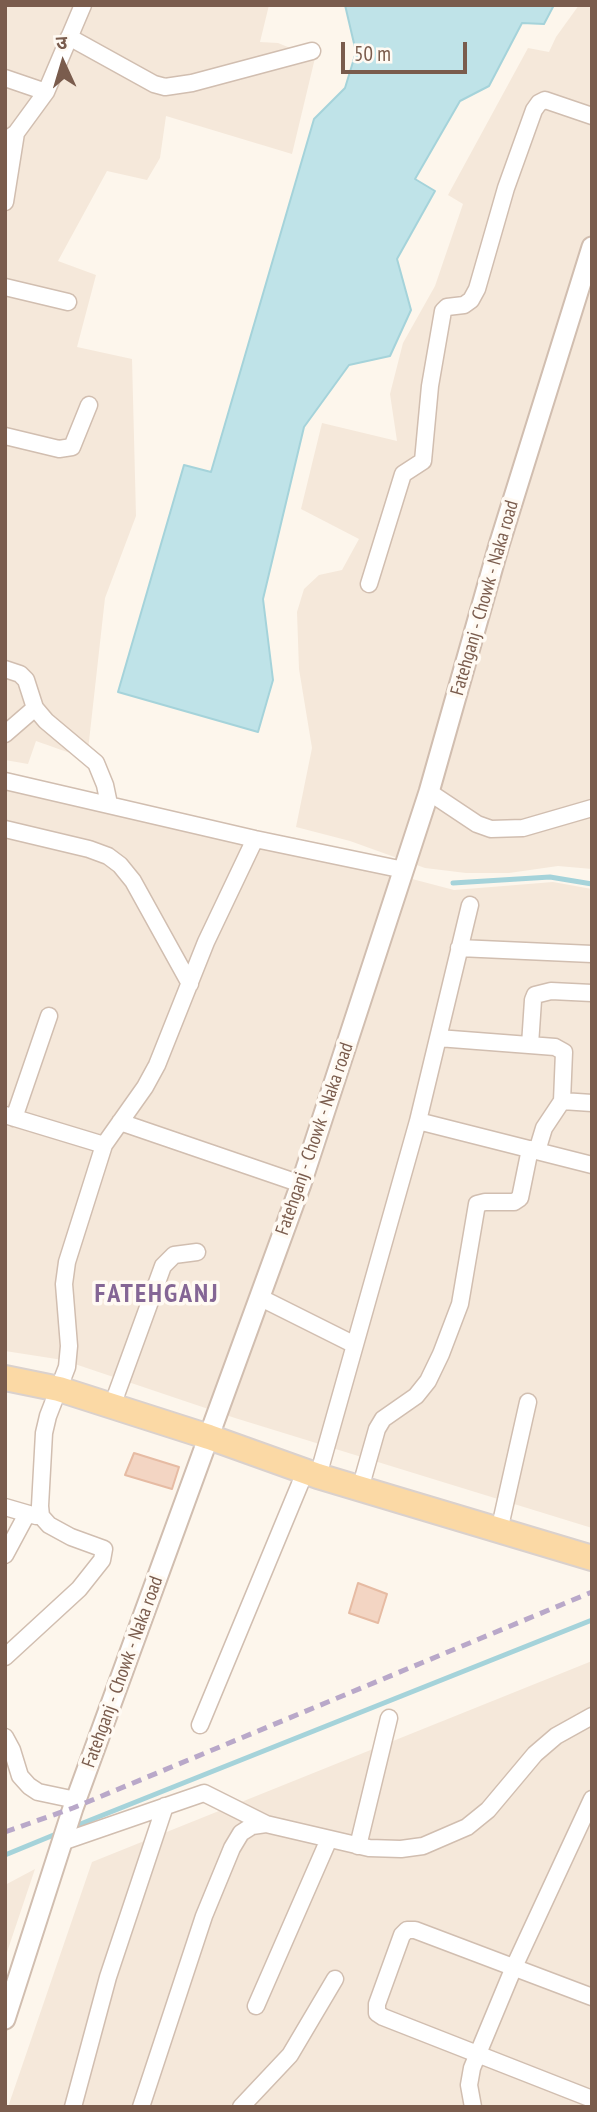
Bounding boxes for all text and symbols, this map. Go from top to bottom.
north arrow [28,28,98,98]
scale bar [345,28,471,72]
text: उ [55,30,68,54]
text: 50 m [354,40,391,67]
street label: Fatehganj - Chowk - Naka road [446,498,524,698]
street label: Fatehganj - Chowk - Naka road [271,1040,359,1238]
district label: FATEHGANJ [96,1279,218,1311]
street label: Fatehganj - Chowk - Naka road [78,1573,168,1771]

